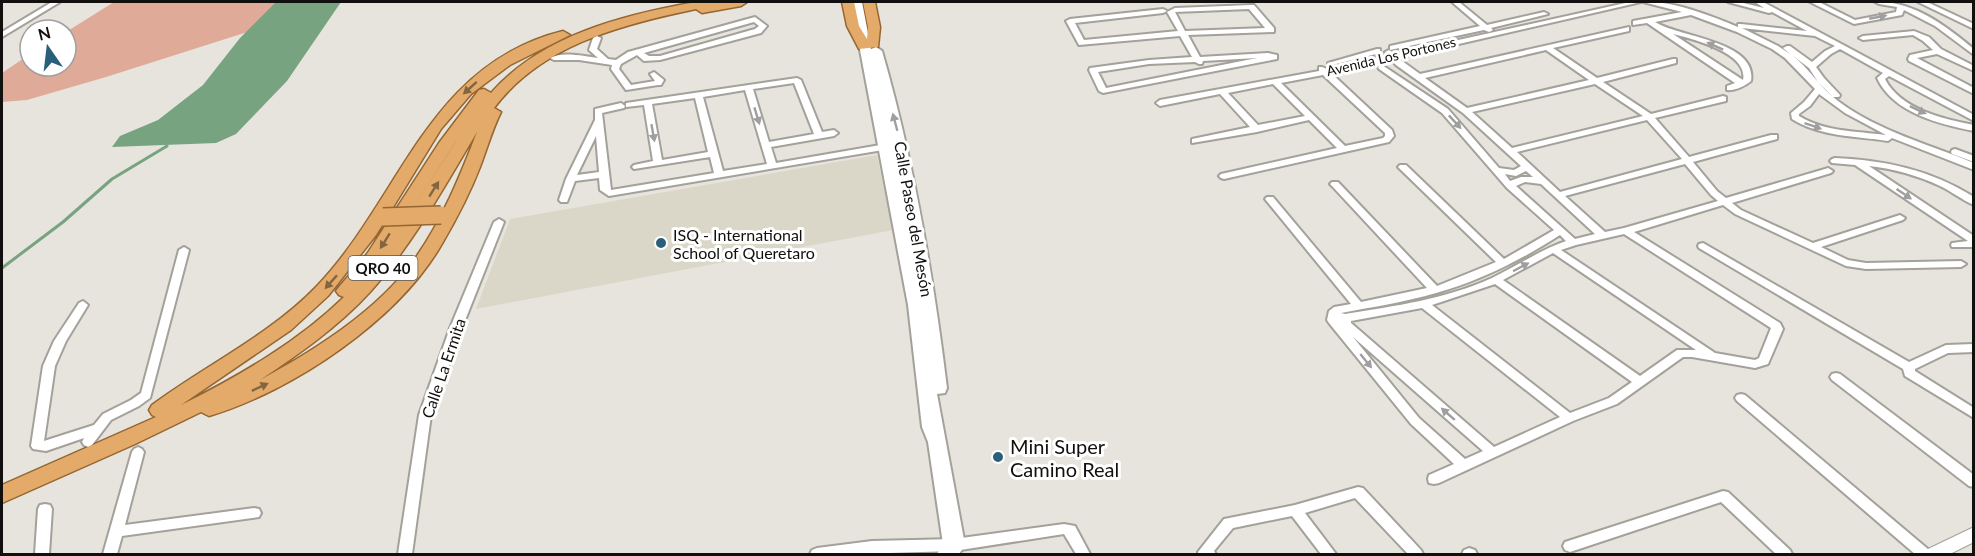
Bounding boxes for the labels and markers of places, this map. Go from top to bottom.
place label: ISQ - International School of Queretaro [673,225,815,262]
marker: ISQ - International School of Queretaro [654,236,668,250]
place label: Mini Super Camino Real [1010,434,1119,481]
marker: Mini Super Camino Real [991,450,1005,464]

